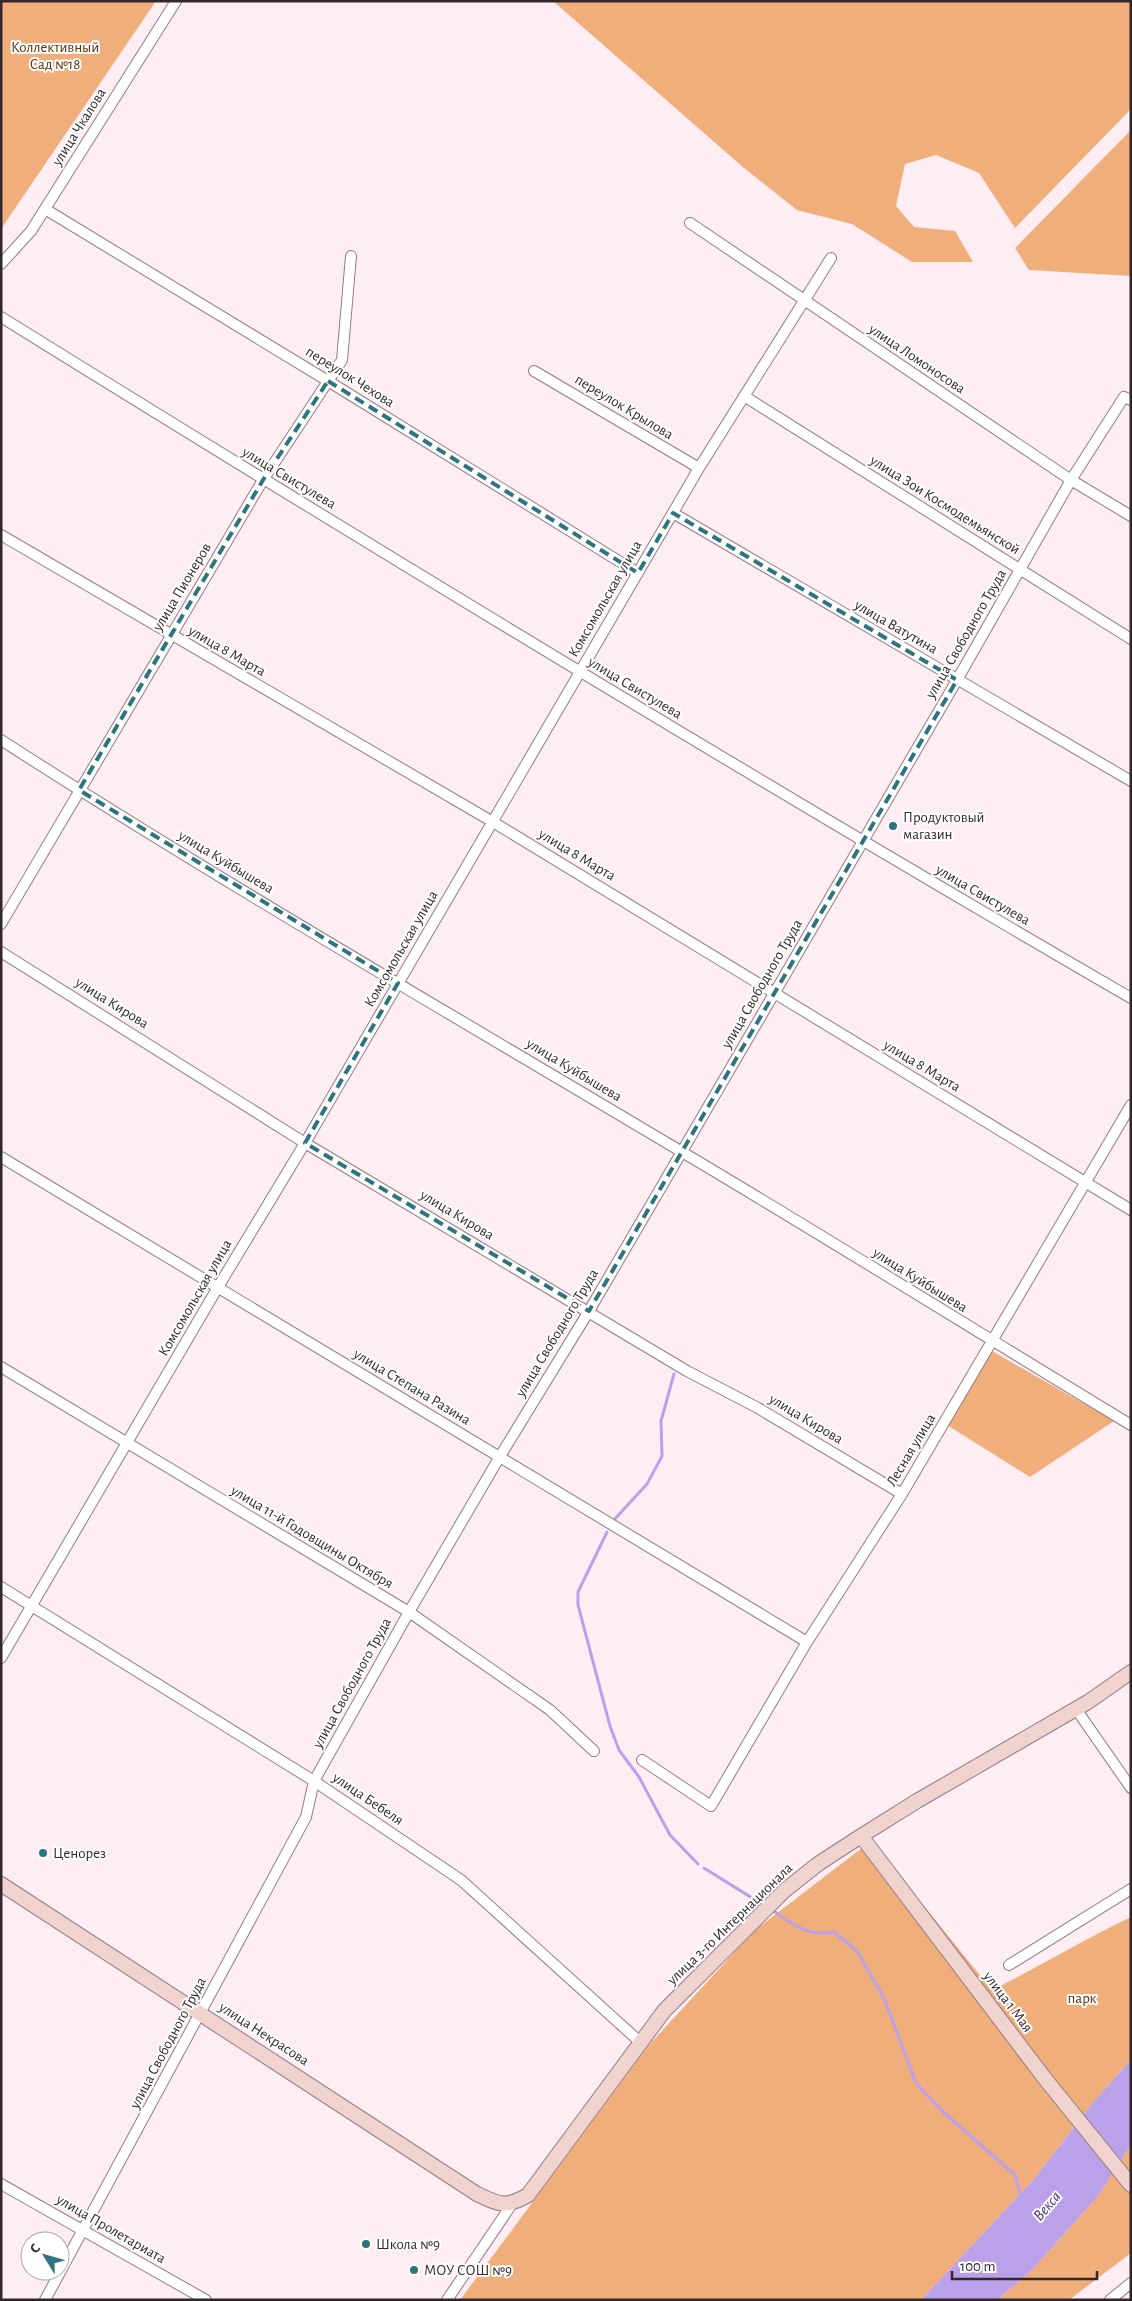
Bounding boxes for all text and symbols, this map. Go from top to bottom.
park label: Коллективный Сад №18 [11,40,99,72]
street label: улица Чкалова [49,85,109,169]
street label: улица Ломоносова [865,321,968,397]
street label: переулок Чехова [303,344,397,410]
street label: переулок Крылова [572,372,676,442]
street label: улица Свистулева [239,444,339,512]
street label: улица Зои Космодемьянской [867,452,1023,557]
street label: Комсомольская улица [566,538,645,660]
street label: улица Пионеров [149,540,214,634]
street label: улица Свободного Труда [922,567,1009,702]
street label: улица Ватутина [851,597,940,657]
street label: улица 8 Марта [185,622,268,679]
street label: улица Свистулева [585,654,685,722]
place label: Продуктовый магазин [903,810,985,842]
marker: Продуктовый магазин [887,820,899,832]
street label: улица 8 Марта [535,826,618,884]
street label: улица Куйбышева [175,827,276,896]
street label: улица Свистулева [932,861,1033,928]
street label: Комсомольская улица [362,888,441,1010]
street label: улица Свободного Труда [718,917,805,1052]
street label: улица Кирова [72,974,151,1031]
street label: улица Куйбышева [523,1035,624,1104]
street label: улица 8 Марта [880,1037,963,1095]
street label: улица Кирова [417,1187,497,1243]
street label: Комсомольская улица [156,1237,235,1359]
street label: улица Куйбышева [869,1244,970,1315]
street label: улица Свободного Труда [512,1266,601,1400]
street label: улица Степана Разина [350,1346,473,1428]
street label: улица Кирова [766,1391,846,1447]
street label: Лесная улица [884,1411,938,1489]
street label: улица 11-й Годовщины Октября [227,1482,396,1591]
street label: улица Свободного Труда [309,1615,394,1751]
street label: улица Бебеля [329,1769,406,1828]
place label: Ценорез [53,1846,106,1861]
marker: Ценорез [37,1847,49,1859]
street label: улица 3-го Интернационала [664,1860,796,1988]
street label: улица 1 Мая [980,1968,1036,2035]
street label: улица Свободного Труда [127,1975,209,2112]
park label: парк [1067,1991,1097,2006]
street label: улица Некрасова [216,1999,312,2069]
water label: Векса [1030,2188,1064,2224]
street label: улица Пролетариата [53,2191,168,2266]
north arrow [20,2231,70,2281]
place label: Школа №9 [376,2237,440,2252]
marker: Школа №9 [360,2238,372,2250]
text: С [27,2241,43,2256]
scale bar [952,2248,1097,2280]
text: 100 m [960,2259,995,2274]
place label: МОУ СОШ №9 [424,2263,512,2278]
marker: МОУ СОШ №9 [408,2264,420,2276]

